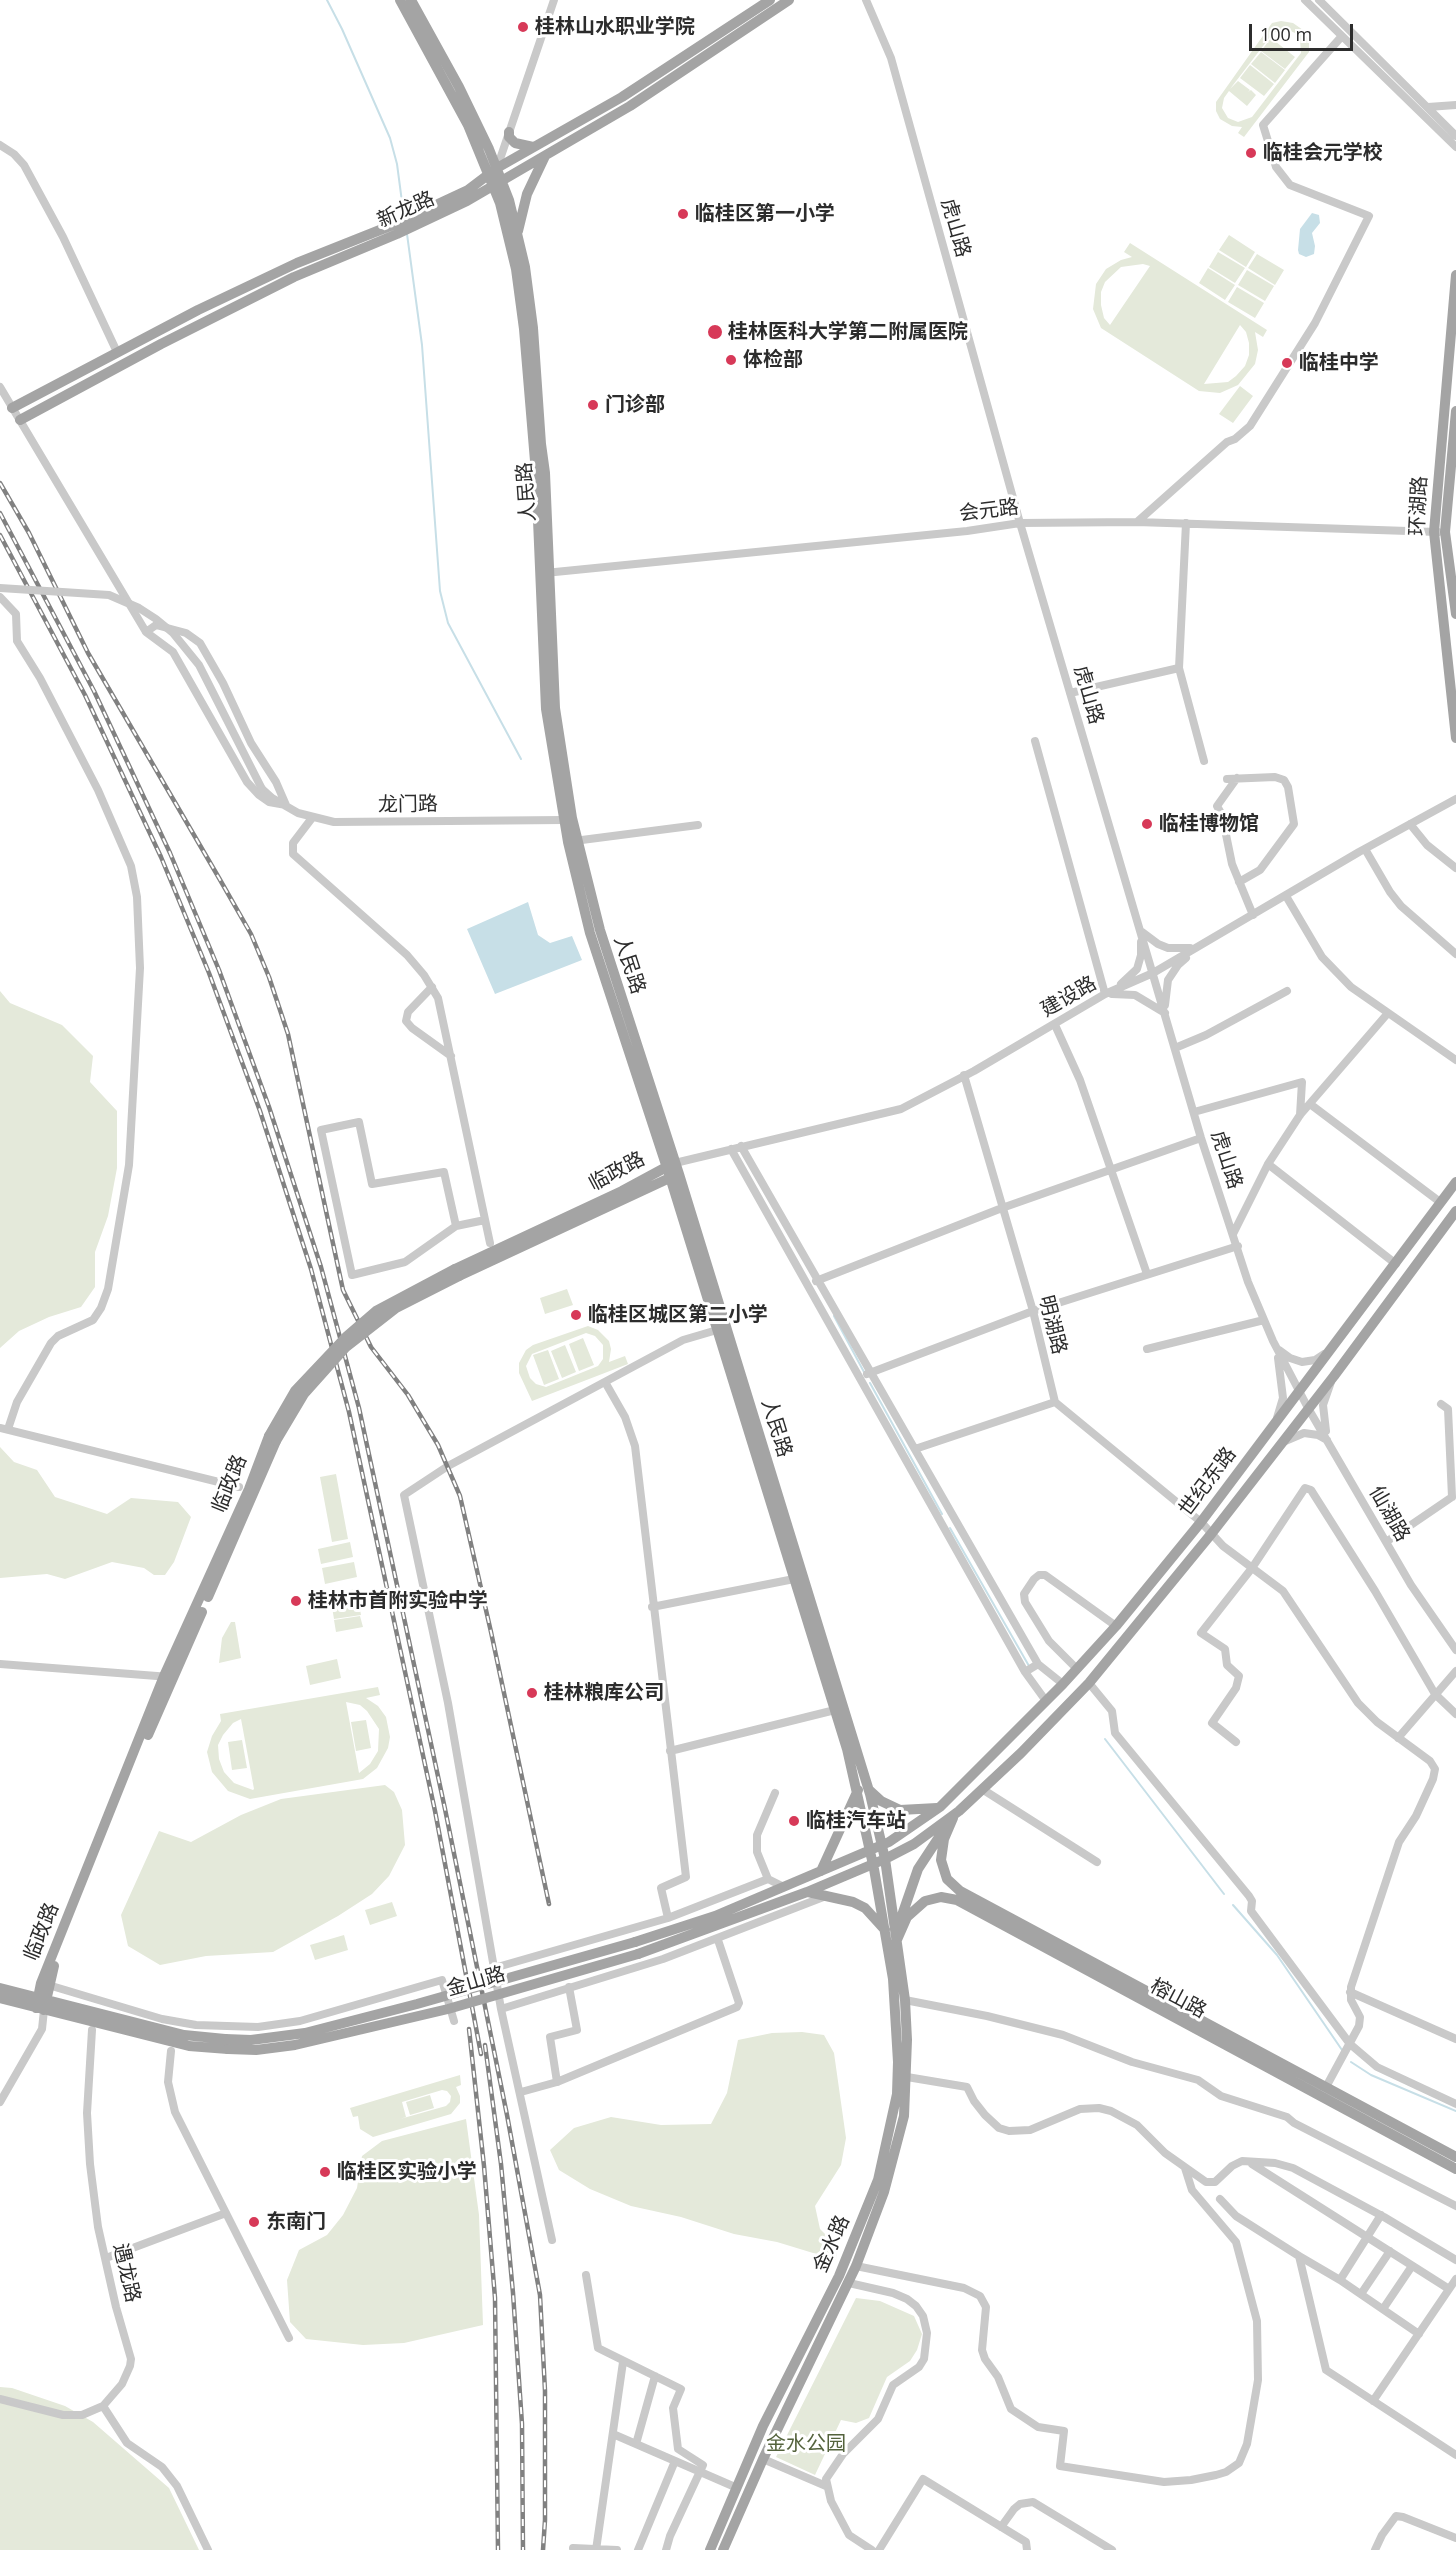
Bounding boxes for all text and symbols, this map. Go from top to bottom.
scale bar [1252,12,1356,50]
place label: 桂林山水职业学院 [535,15,695,39]
marker: 桂林山水职业学院 [516,20,530,34]
text: 100 m [1260,22,1312,46]
place label: 临桂会元学校 [1263,141,1383,165]
marker: 临桂会元学校 [1244,146,1258,160]
street label: 新龙路 [374,187,438,233]
street label: 虎山路 [935,196,975,260]
place label: 临桂区第一小学 [695,202,835,226]
marker: 临桂区第一小学 [676,207,690,221]
place label: 桂林医科大学第二附属医院 [728,320,968,344]
marker: 桂林医科大学第二附属医院 [706,323,724,341]
place label: 体检部 [743,348,803,372]
place label: 临桂中学 [1299,351,1379,375]
marker: 体检部 [724,353,738,367]
marker: 临桂中学 [1280,356,1294,370]
place label: 门诊部 [605,393,665,417]
marker: 门诊部 [586,398,600,412]
street label: 人民路 [513,461,541,523]
street label: 环湖路 [1405,475,1433,537]
street label: 会元路 [958,495,1020,527]
street label: 虎山路 [1068,663,1108,727]
street label: 龙门路 [378,792,438,818]
place label: 临桂博物馆 [1159,812,1259,836]
marker: 临桂博物馆 [1140,817,1154,831]
street label: 人民路 [608,933,650,997]
street label: 建设路 [1037,972,1101,1022]
street label: 虎山路 [1205,1128,1247,1192]
street label: 临政路 [585,1147,649,1197]
street label: 明湖路 [1033,1293,1071,1357]
place label: 临桂区城区第二小学 [588,1303,768,1327]
marker: 临桂区城区第二小学 [569,1308,583,1322]
street label: 人民路 [756,1396,796,1460]
street label: 世纪东路 [1174,1443,1242,1521]
street label: 临政路 [208,1452,252,1516]
street label: 仙湖路 [1364,1482,1414,1546]
place label: 桂林市首附实验中学 [308,1589,488,1613]
marker: 桂林市首附实验中学 [289,1594,303,1608]
place label: 桂林粮库公司 [544,1681,664,1705]
marker: 桂林粮库公司 [525,1686,539,1700]
place label: 临桂汽车站 [806,1809,906,1833]
marker: 临桂汽车站 [787,1814,801,1828]
street label: 临政路 [20,1900,64,1964]
street label: 金山路 [444,1962,508,2002]
street label: 榕山路 [1146,1974,1210,2024]
place label: 临桂区实验小学 [337,2160,477,2184]
marker: 临桂区实验小学 [318,2165,332,2179]
place label: 东南门 [266,2210,326,2234]
street label: 金水路 [809,2212,855,2276]
marker: 东南门 [247,2215,261,2229]
street label: 遇龙路 [108,2241,144,2305]
park label: 金水公园 [766,2432,846,2456]

